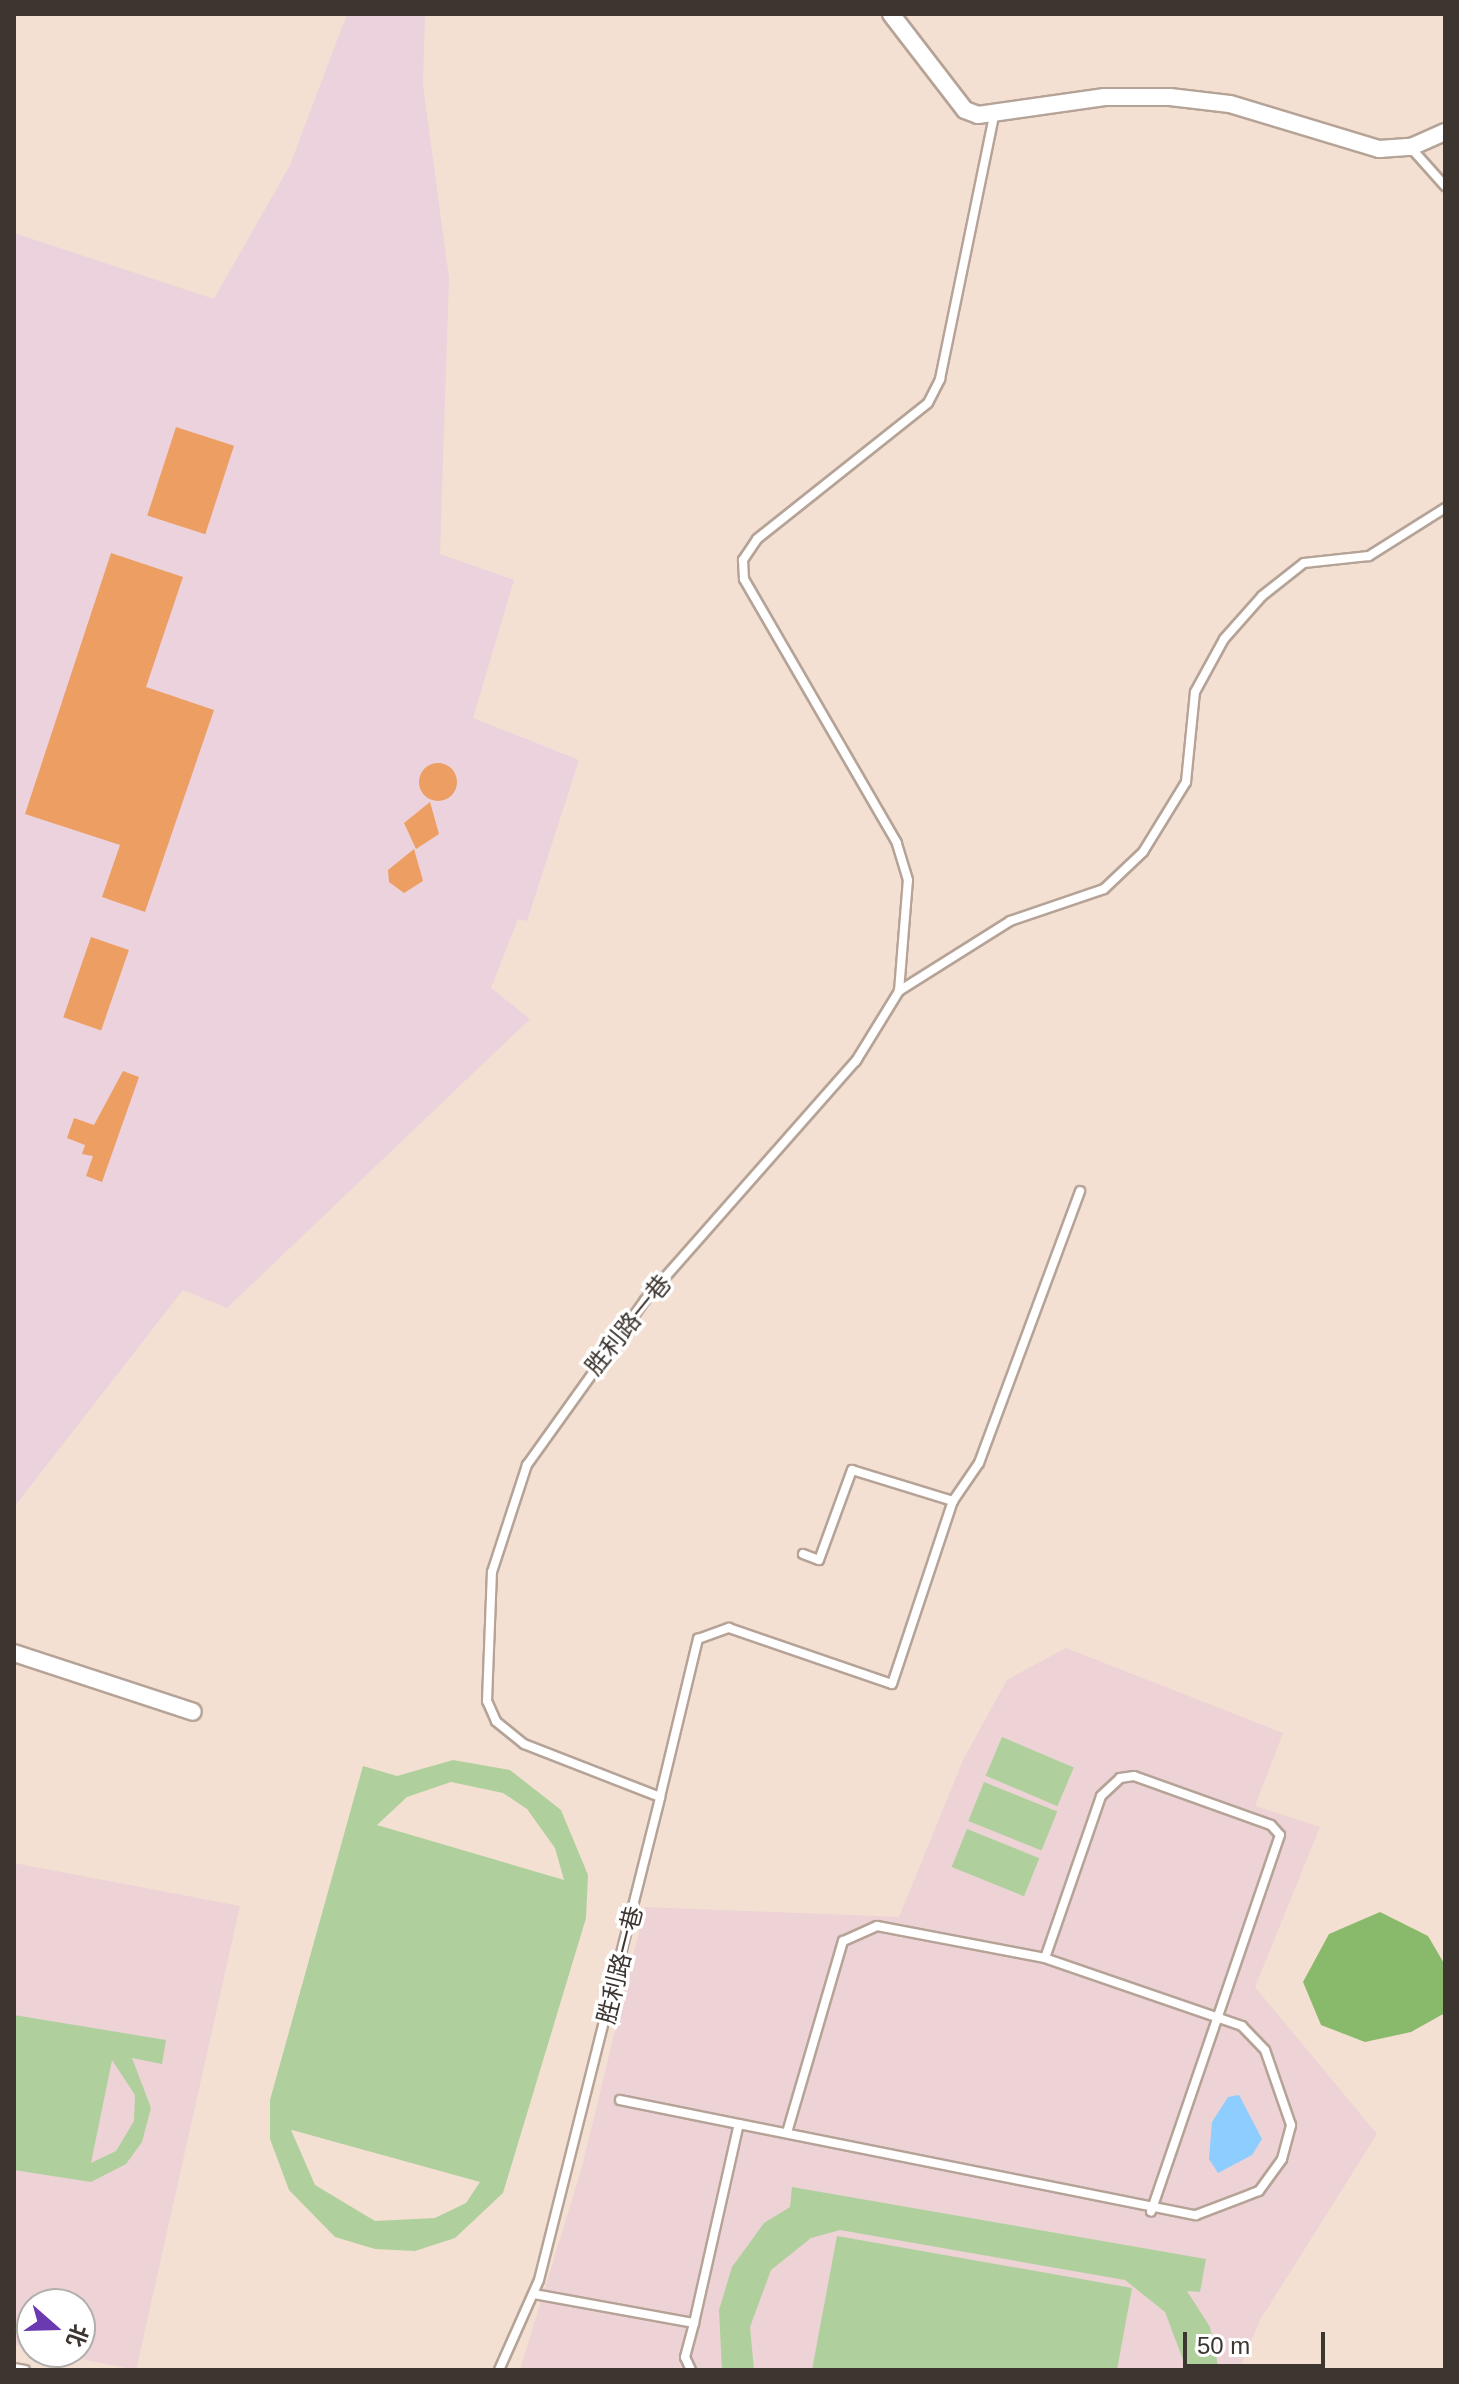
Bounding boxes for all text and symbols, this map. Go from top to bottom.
street label: 胜利路一巷 [579,1269,677,1381]
street label: 胜利路一巷 [592,1903,648,2027]
north arrow [16,2288,96,2368]
scale bar [1187,2316,1329,2366]
text: 北 [62,2321,93,2350]
text: 50 m [1197,2332,1250,2359]

